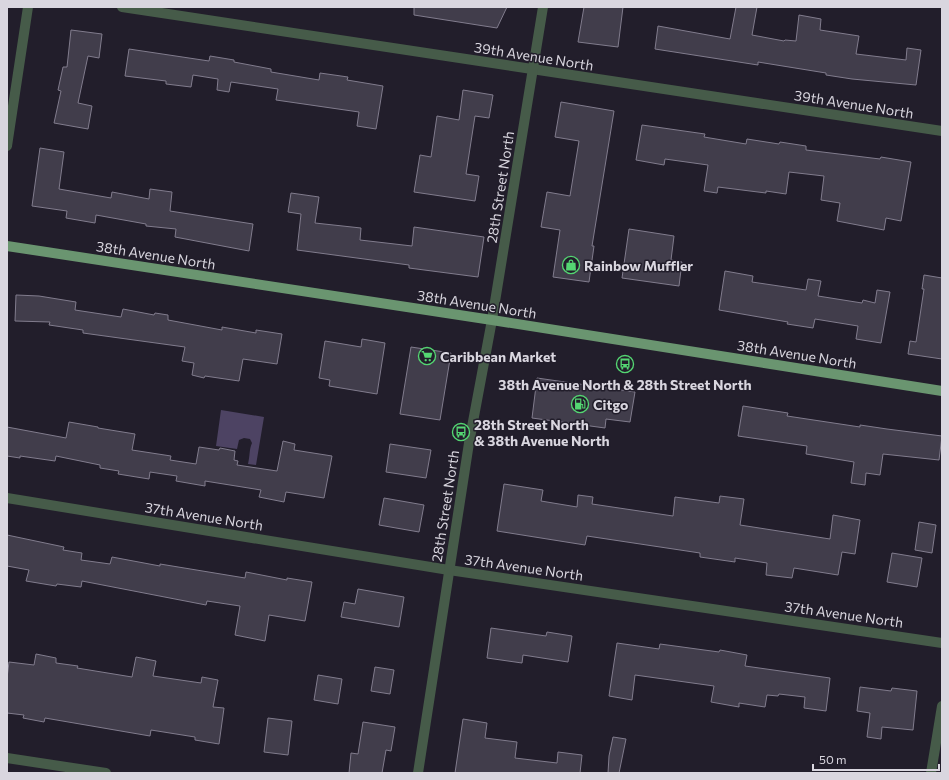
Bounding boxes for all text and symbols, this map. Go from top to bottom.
street label: 39th Avenue North [473,38,595,74]
street label: 39th Avenue North [793,86,915,122]
street label: 28th Street North [483,130,517,244]
street label: 38th Avenue North [95,237,217,273]
shop icon: Rainbow Muffler [561,255,581,275]
place label: Rainbow Muffler [584,257,693,274]
street label: 38th Avenue North [416,286,538,322]
street label: 38th Avenue North [736,336,858,372]
supermarket icon: Caribbean Market [417,346,437,366]
place label: Caribbean Market [440,348,556,365]
bus stop icon: 38th Avenue North & 28th Street North [615,354,635,374]
place label: 38th Avenue North & 28th Street North [498,376,752,393]
fuel station icon: Citgo [570,394,590,414]
place label: Citgo [593,396,628,413]
place label: 28th Street North & 38th Avenue North [474,416,610,449]
bus stop icon: 28th Street North & 38th Avenue North [451,422,471,442]
street label: 28th Street North [428,449,462,563]
street label: 37th Avenue North [144,498,264,534]
street label: 37th Avenue North [464,550,584,584]
street label: 37th Avenue North [784,597,904,631]
scale bar [813,746,939,772]
text: 50 m [819,752,847,766]

